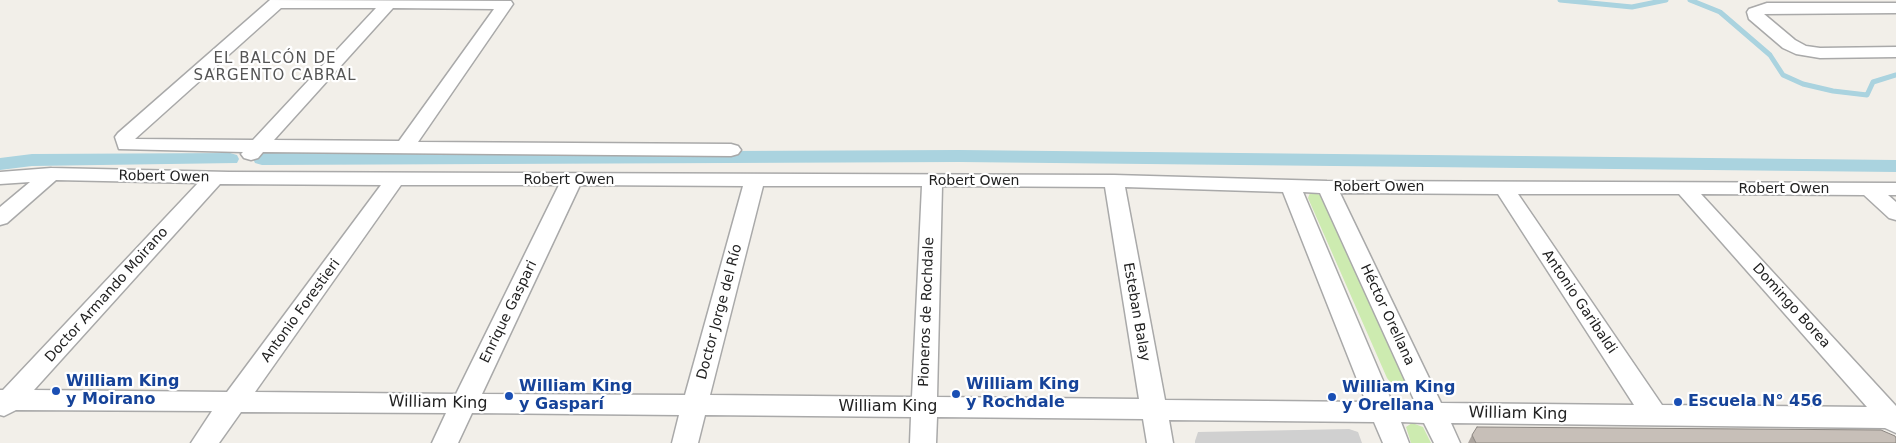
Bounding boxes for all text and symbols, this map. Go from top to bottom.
district label: EL BALCÓN DE SARGENTO CABRAL [192,50,358,85]
street label: Robert Owen [118,168,210,186]
street label: Robert Owen [524,172,614,188]
street label: Robert Owen [929,173,1019,189]
street label: Robert Owen [1334,179,1424,195]
street label: Robert Owen [1739,181,1829,197]
street label: Doctor Armando Moirano [42,224,172,366]
street label: Pioneros de Rochdale [916,237,938,387]
street label: Doctor Jorge del Río [694,242,746,382]
street label: Antonio Garibaldi [1538,247,1620,357]
street label: Antonio Forestieri [258,256,344,366]
street label: Enrique Gaspari [477,258,541,366]
street label: Domingo Borea [1748,260,1834,352]
street label: Esteban Balay [1119,261,1153,363]
street label: Héctor Orellana [1356,262,1418,368]
place label: William King y Moirano [66,372,179,410]
place label: William King y Rochdale [966,375,1079,413]
place label: William King y Gasparí [519,377,632,415]
place label: William King y Orellana [1342,378,1455,416]
marker: William King y Moirano [50,385,62,397]
marker: William King y Rochdale [950,388,962,400]
marker: William King y Gasparí [503,390,515,402]
marker: William King y Orellana [1326,391,1338,403]
place label: Escuela N° 456 [1688,392,1822,412]
street label: William King [388,393,488,413]
marker: Escuela N° 456 [1672,396,1684,408]
street label: William King [839,397,937,417]
street label: William King [1468,404,1568,424]

